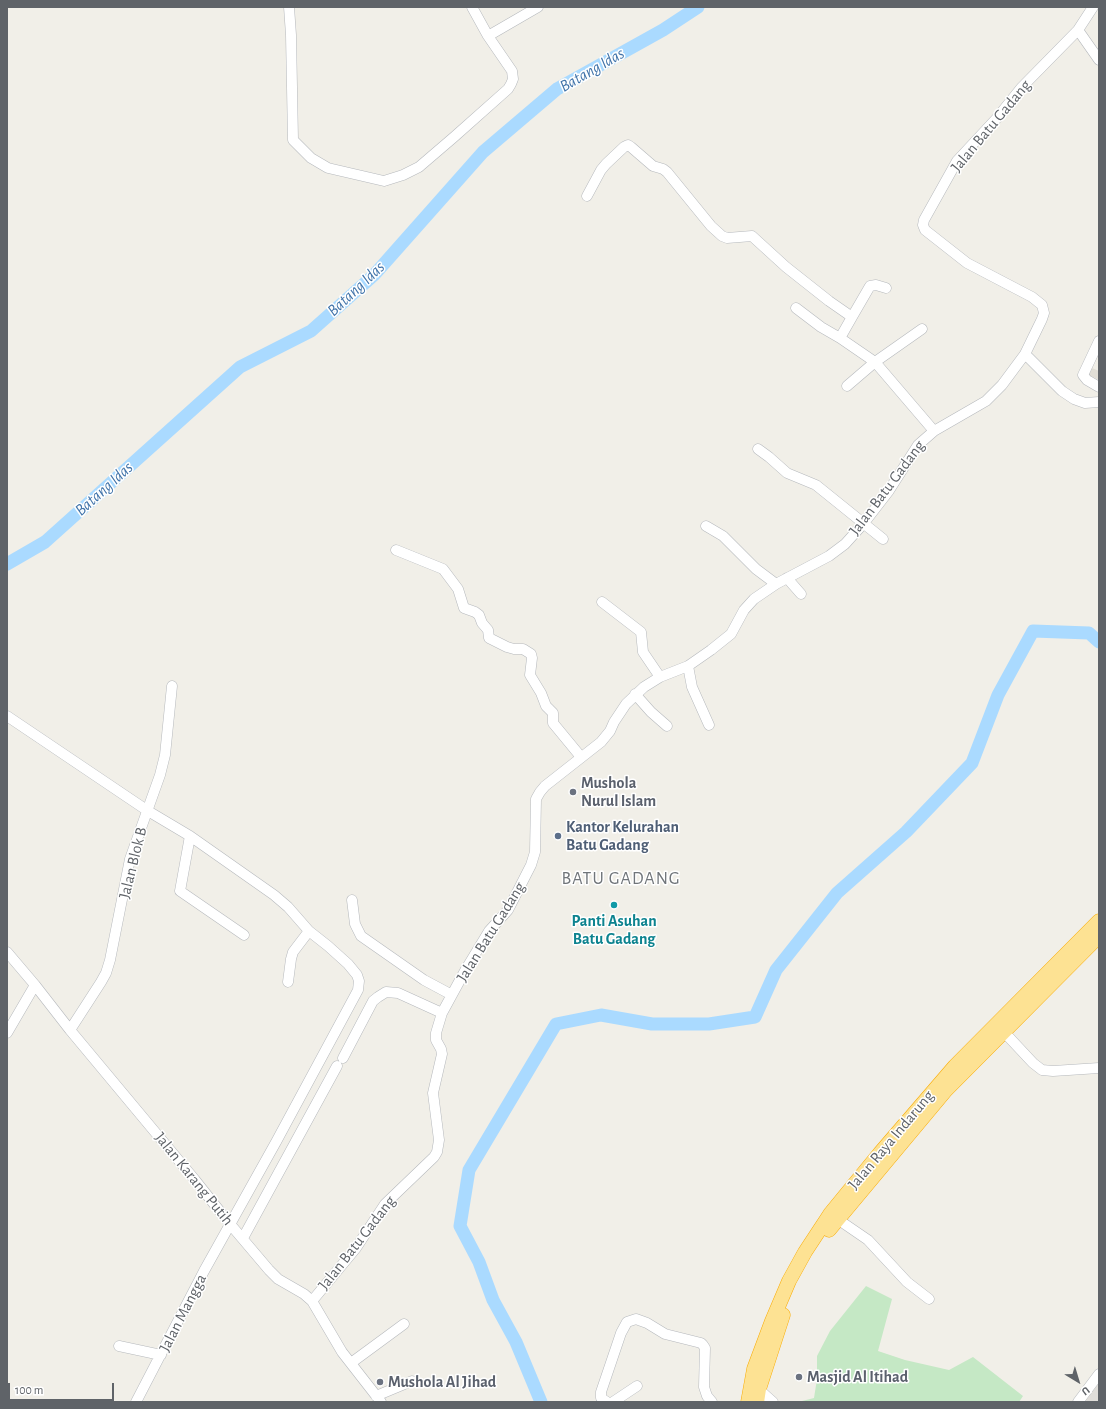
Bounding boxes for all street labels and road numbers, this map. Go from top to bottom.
street label: Jalan Batu Gadang [947,76,1035,176]
street label: Jalan Batu Gadang [845,437,929,539]
street label: Jalan Blok B [115,825,151,901]
street label: Jalan Batu Gadang [453,878,529,986]
street label: Jalan Raya Indarung [844,1086,938,1194]
street label: Jalan Karang Putih [151,1128,237,1230]
street label: Jalan Batu Gadang [314,1192,400,1294]
street label: Jalan Mangga [155,1271,211,1355]

